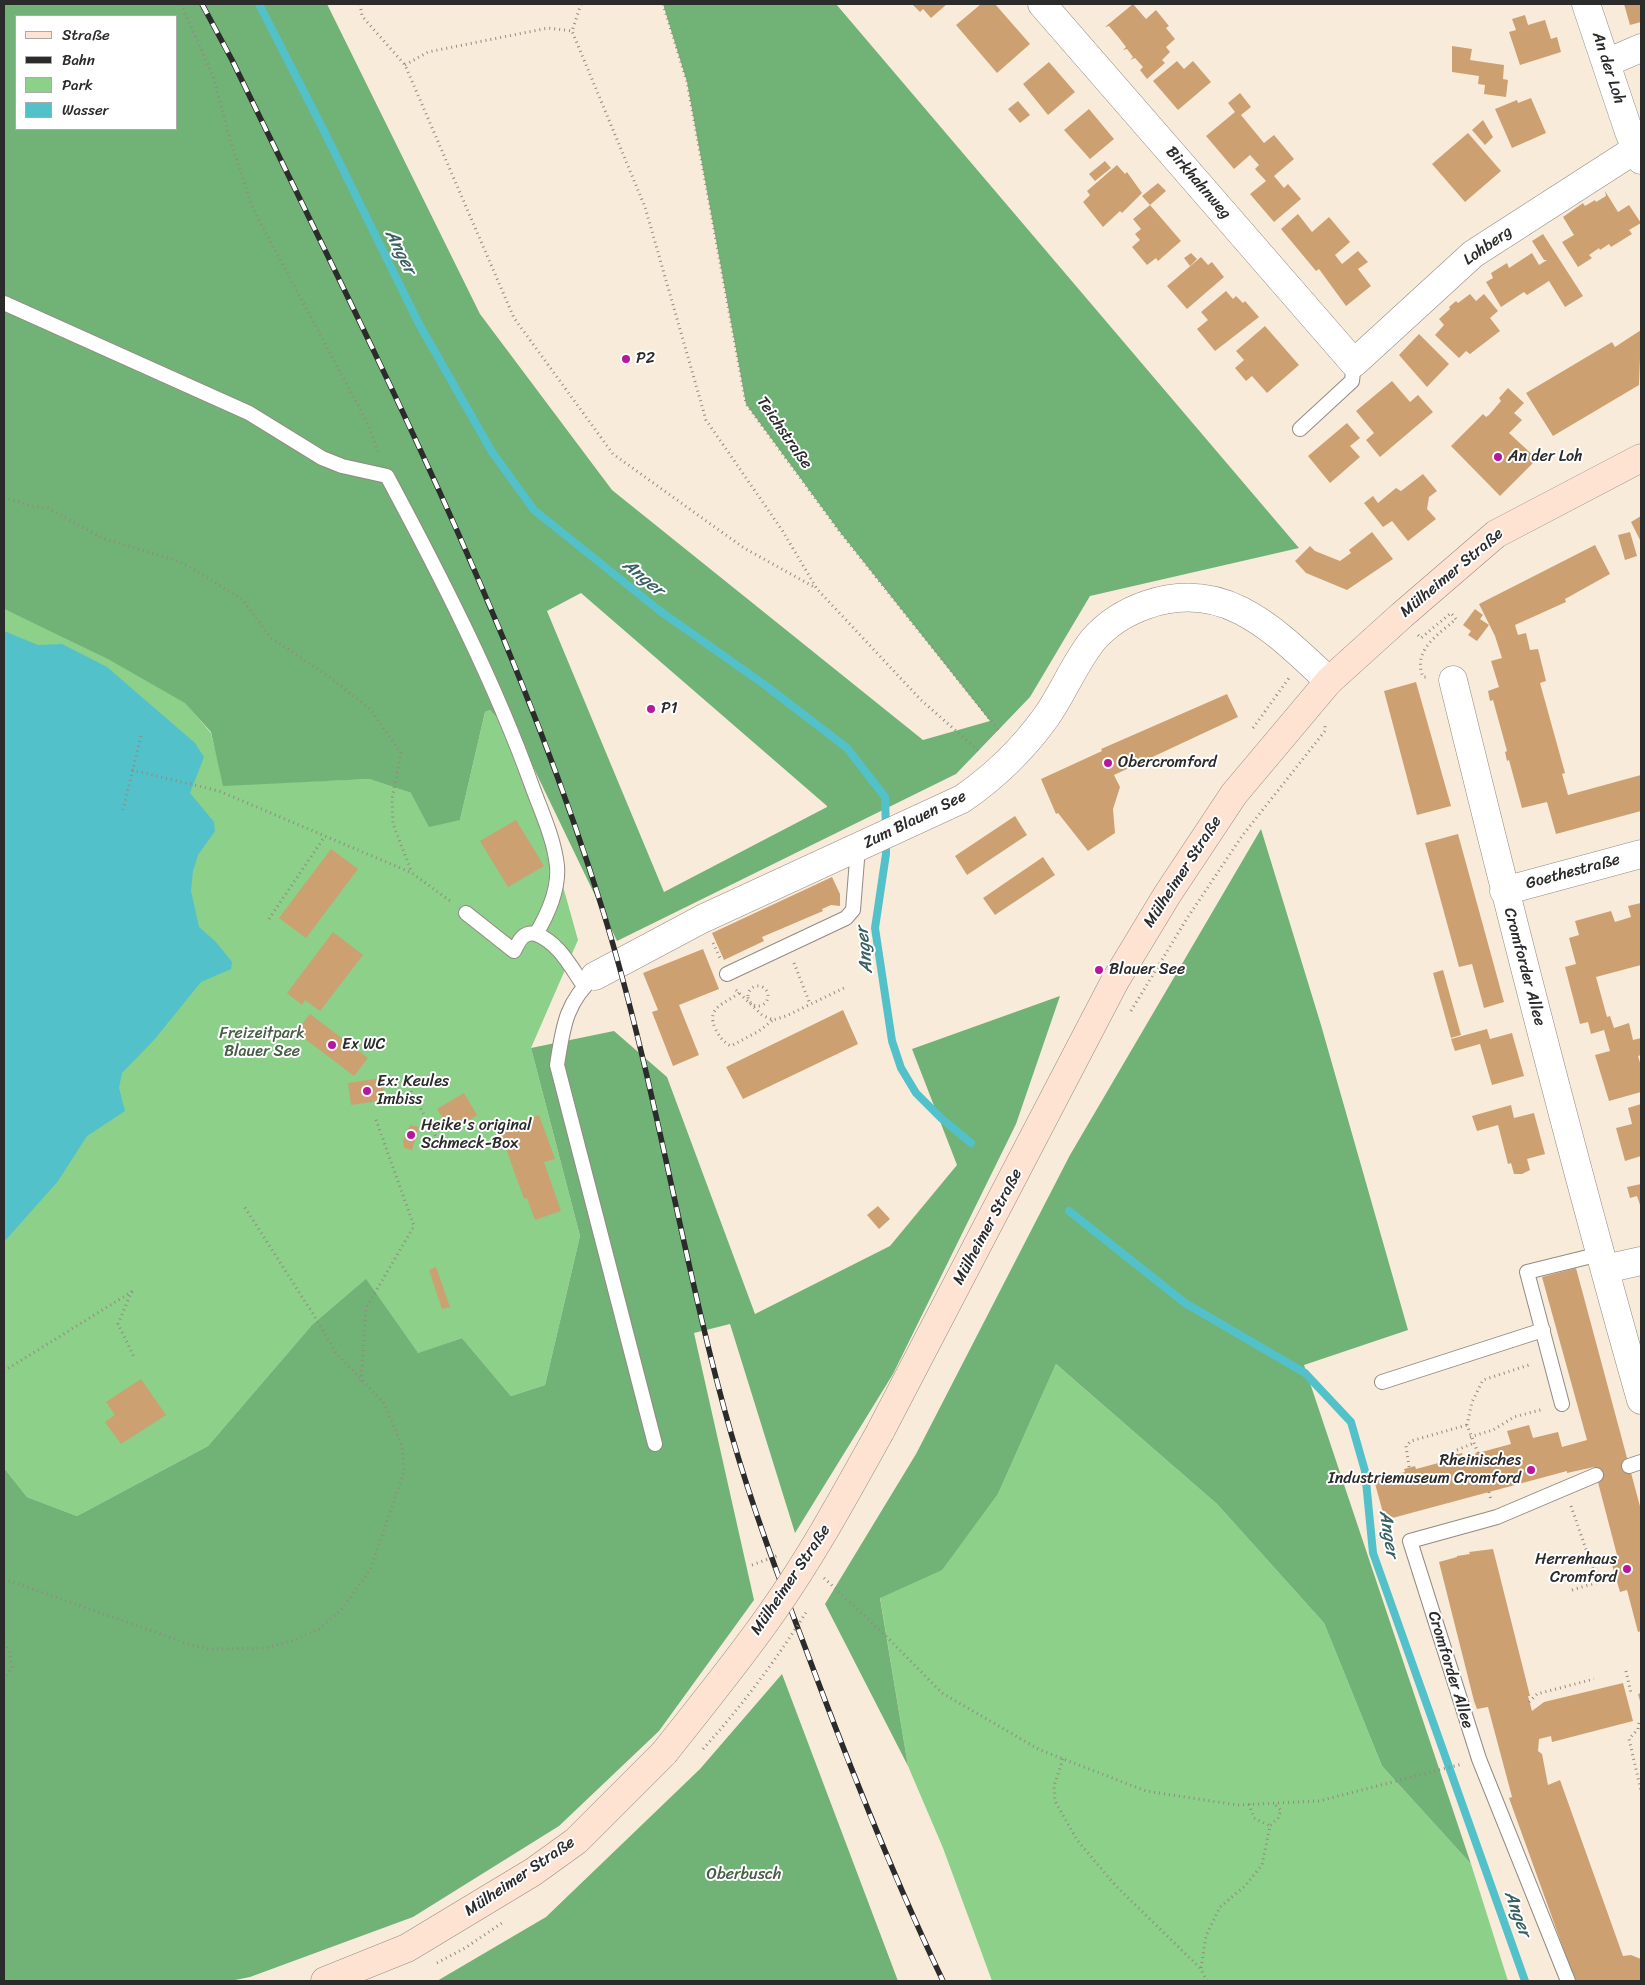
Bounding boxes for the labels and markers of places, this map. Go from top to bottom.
place label: P2 [636,349,655,369]
marker: P2 [620,353,632,365]
place label: An der Loh [1508,447,1583,467]
marker: An der Loh [1492,451,1504,463]
place label: P1 [661,699,678,719]
marker: P1 [645,703,657,715]
place label: Obercromford [1118,753,1217,773]
marker: Obercromford [1102,757,1114,769]
place label: Blauer See [1109,960,1185,980]
marker: Blauer See [1093,964,1105,976]
place label: Ex WC [342,1035,386,1055]
marker: Ex WC [326,1039,338,1051]
place label: Ex: Keules Imbiss [377,1072,449,1110]
marker: Ex: Keules Imbiss [361,1085,373,1097]
place label: Heike's original Schmeck-Box [421,1116,532,1154]
marker: Heike's original Schmeck-Box [405,1129,417,1141]
place label: Rheinisches Industriemuseum Cromford [1328,1451,1521,1489]
marker: Rheinisches Industriemuseum Cromford [1525,1464,1537,1476]
place label: Herrenhaus Cromford [1535,1550,1617,1588]
marker: Herrenhaus Cromford [1621,1563,1633,1575]

